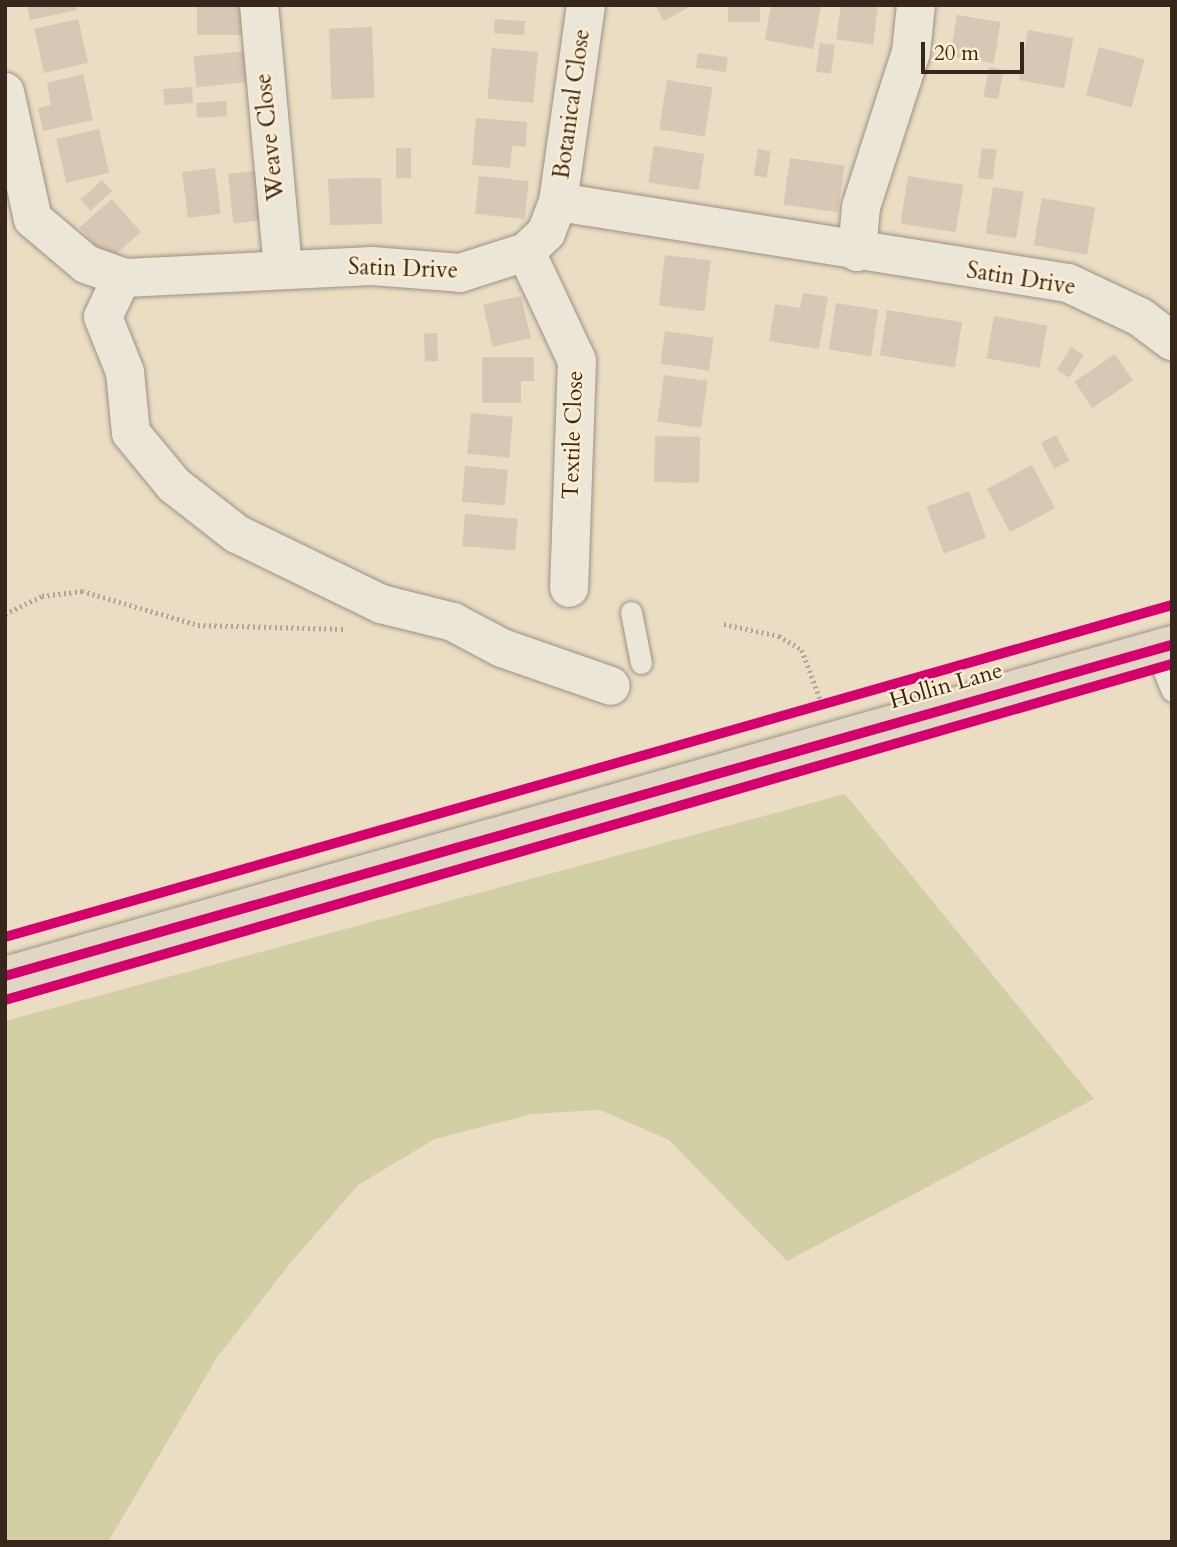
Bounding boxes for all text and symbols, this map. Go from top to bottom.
street label: Botanical Close [548,27,596,181]
scale bar [925,28,1028,72]
text: 20 m [934,39,979,68]
street label: Weave Close [250,72,290,202]
street label: Satin Drive [348,253,458,285]
street label: Satin Drive [964,257,1078,301]
street label: Textile Close [557,370,589,500]
street label: Hollin Lane [886,657,1006,715]

